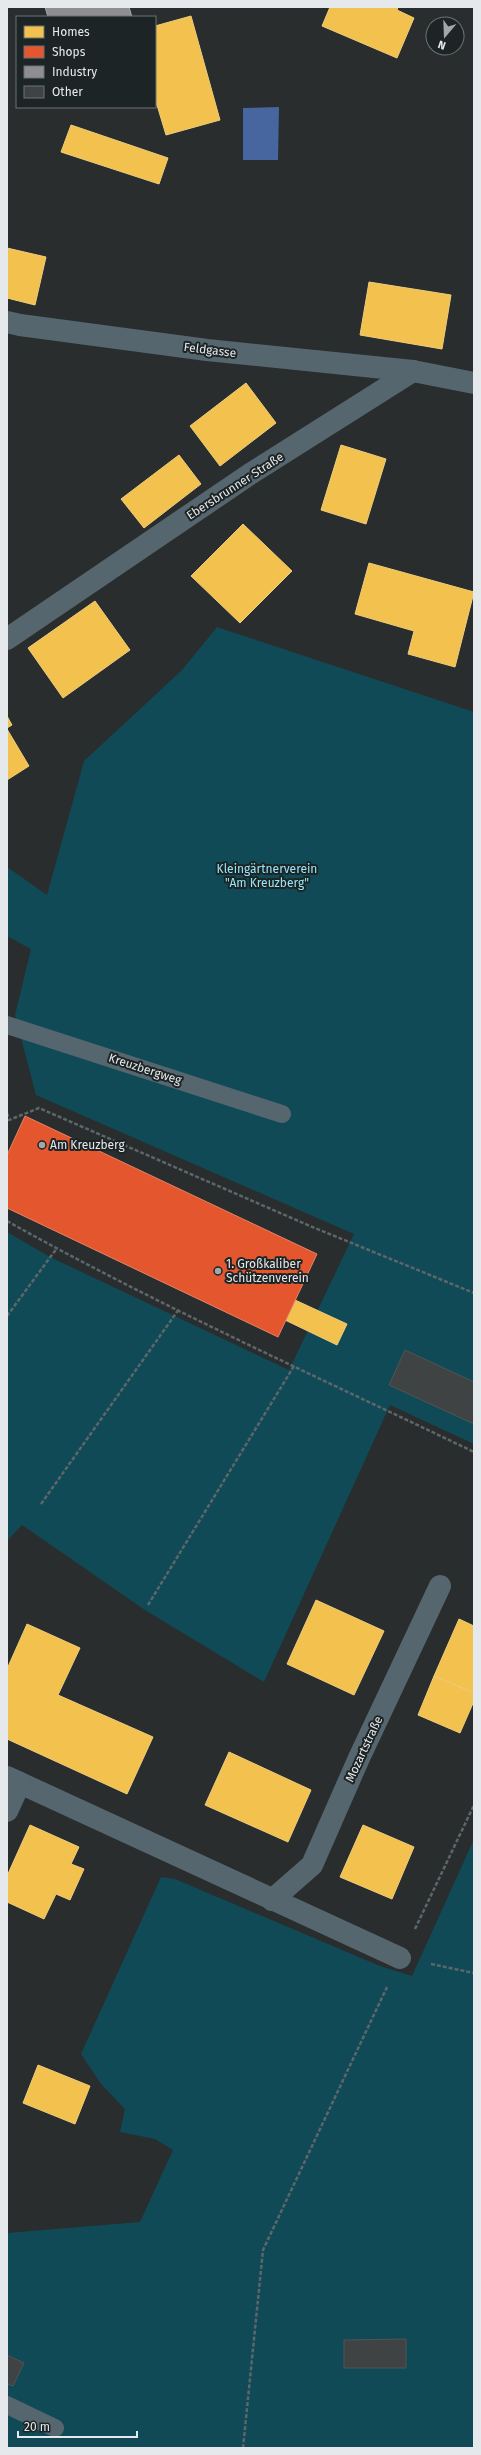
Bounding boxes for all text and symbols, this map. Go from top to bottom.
legend [16,16,156,108]
north arrow [425,16,465,56]
text: Homes [52,25,90,39]
text: N [436,38,447,52]
text: Shops [52,45,86,59]
text: Industry [52,65,97,79]
text: Other [52,85,83,99]
street label: Feldgasse [183,340,237,360]
street label: Ebersbrunner Straße [184,449,286,523]
park label: Kleingärtnerverein "Am Kreuzberg" [217,862,317,890]
street label: Kreuzbergweg [107,1051,184,1088]
place label: Am Kreuzberg [50,1138,126,1152]
marker: Am Kreuzberg [37,1140,47,1150]
place label: 1. Großkaliber Schützenverein [226,1257,309,1285]
marker: 1. Großkaliber Schützenverein [213,1266,223,1276]
street label: Mozartstraße [343,1714,385,1784]
scale bar [18,2413,137,2439]
text: 20 m [24,2420,50,2434]

